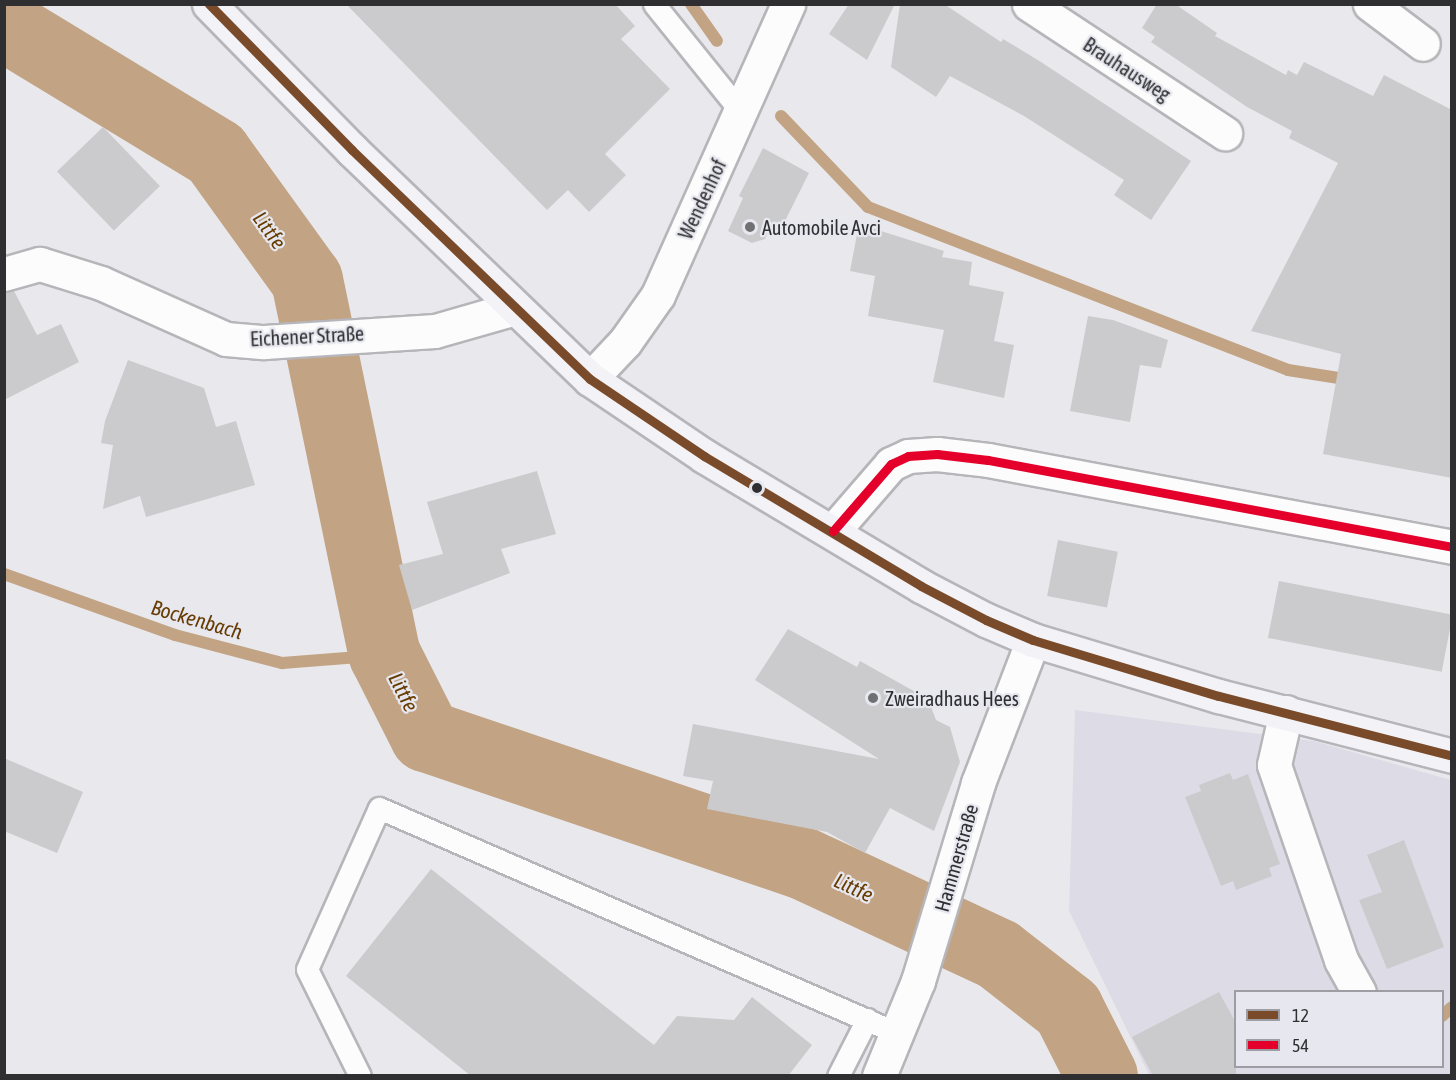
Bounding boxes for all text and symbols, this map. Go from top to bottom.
street label: Brauhausweg [1079,32,1175,106]
street label: Wendenhof [673,155,731,243]
water label: Littfe [248,206,292,254]
place label: Automobile Avci [762,215,881,239]
marker: Automobile Avci [743,220,757,234]
street label: Eichener Straße [249,321,365,351]
unlabelled marker [751,482,763,494]
water label: Bockenbach [148,594,246,644]
water label: Littfe [384,668,424,716]
place label: Zweiradhaus Hees [885,686,1019,710]
marker: Zweiradhaus Hees [866,691,880,705]
street label: Hammerstraße [929,801,983,915]
water label: Littfe [830,867,878,907]
legend [1234,990,1444,1068]
text: 12 [1292,1005,1309,1026]
text: 54 [1292,1035,1309,1056]

